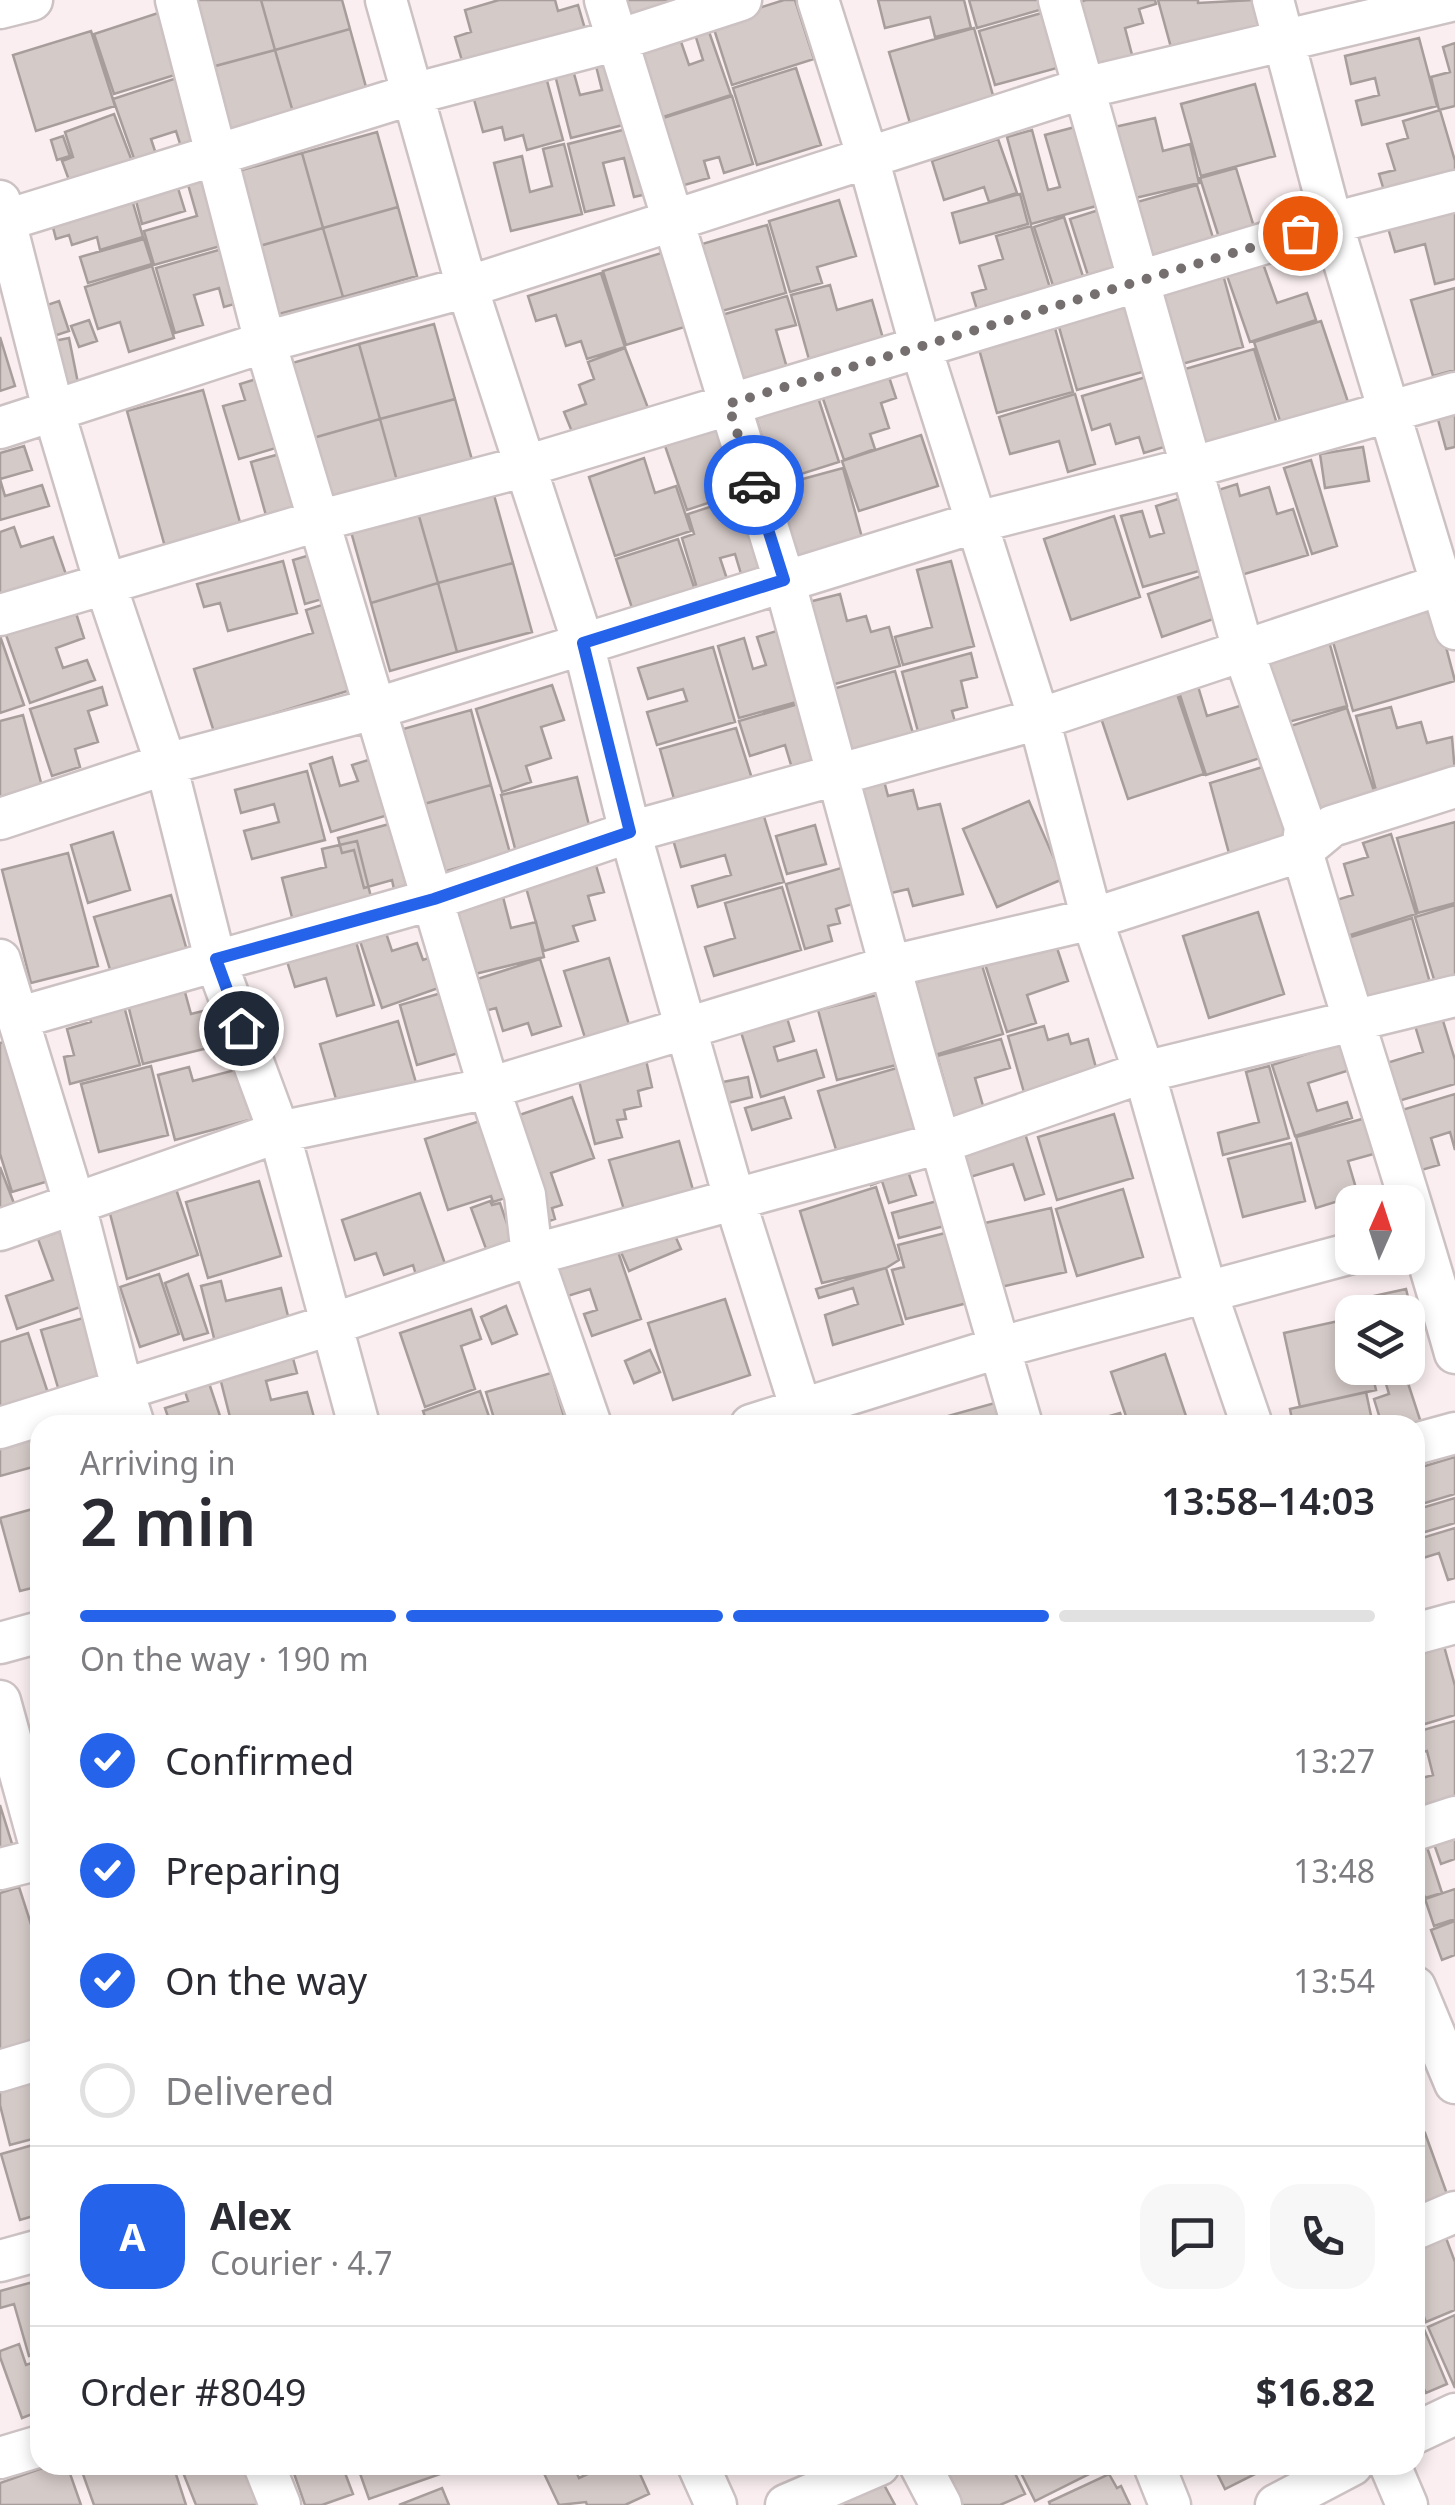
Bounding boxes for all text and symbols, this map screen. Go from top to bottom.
pin [1258,191,1343,276]
icon: bag [1273,206,1328,261]
courier [704,435,804,535]
icon: car [727,458,782,513]
pin [199,986,284,1071]
icon: home [214,1001,269,1056]
north arrow [1335,1185,1425,1275]
map controls [1335,1185,1425,1385]
button: layers [1335,1295,1425,1385]
text: Arriving in [80,1441,235,1484]
text: 13:58–14:03 [1161,1474,1375,1526]
text: 2 min [80,1477,256,1565]
text: On the way · 190 m [80,1637,369,1680]
icon: check [80,1733,135,1788]
text: Confirmed [165,1734,354,1786]
text: 13:27 [1293,1739,1375,1782]
icon: check [80,1843,135,1898]
text: Preparing [165,1844,341,1896]
text: 13:48 [1293,1849,1375,1892]
icon: check [80,1953,135,2008]
text: On the way [165,1954,367,2006]
text: 13:54 [1293,1959,1375,2002]
text: Delivered [165,2064,334,2116]
button: chat [1140,2184,1245,2289]
button: phone [1270,2184,1375,2289]
text: Alex [210,2189,292,2241]
text: A [119,2210,146,2262]
text: Courier · 4.7 [210,2241,393,2284]
text: Order #8049 [80,2365,306,2417]
text: $16.82 [1256,2365,1375,2417]

